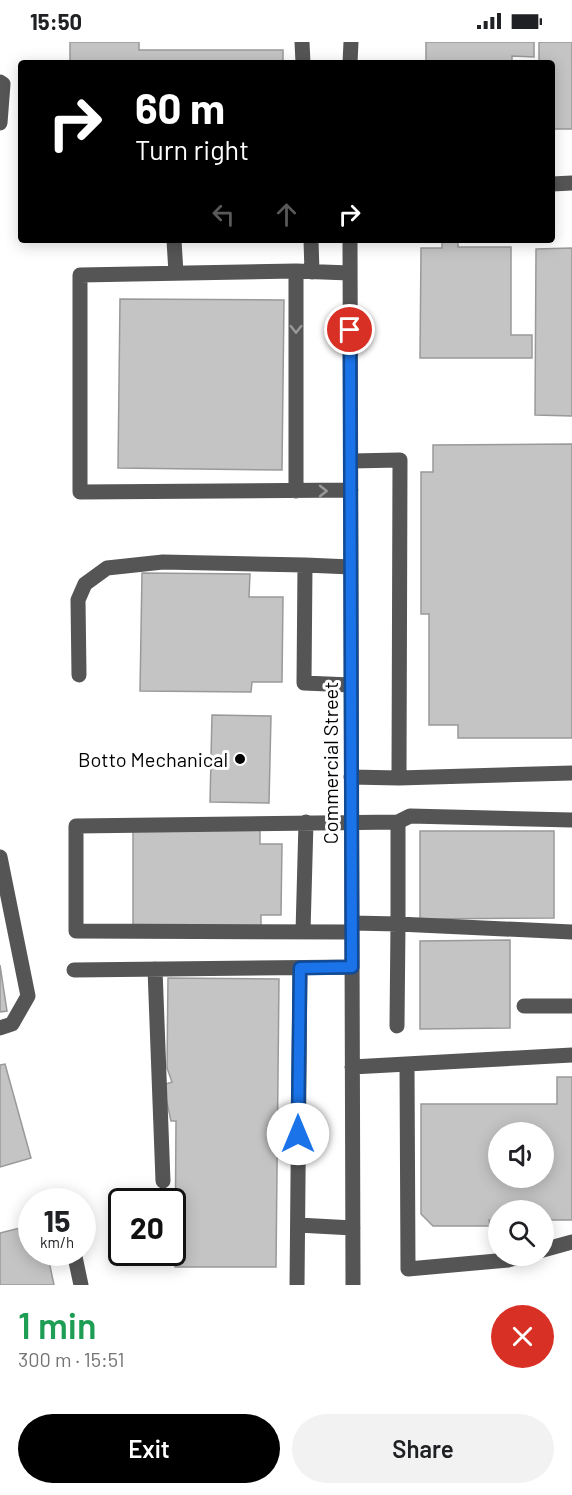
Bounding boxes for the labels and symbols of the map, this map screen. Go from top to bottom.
pin [324,304,375,355]
one-way arrow [290,325,302,334]
one-way arrow [319,485,328,497]
street label: Commercial Street [318,682,342,844]
place label: Botto Mechanical [78,747,228,771]
marker: Botto Mechanical [233,752,247,766]
position arrow [266,1102,330,1166]
speed limit sign: 20 [108,1188,186,1266]

